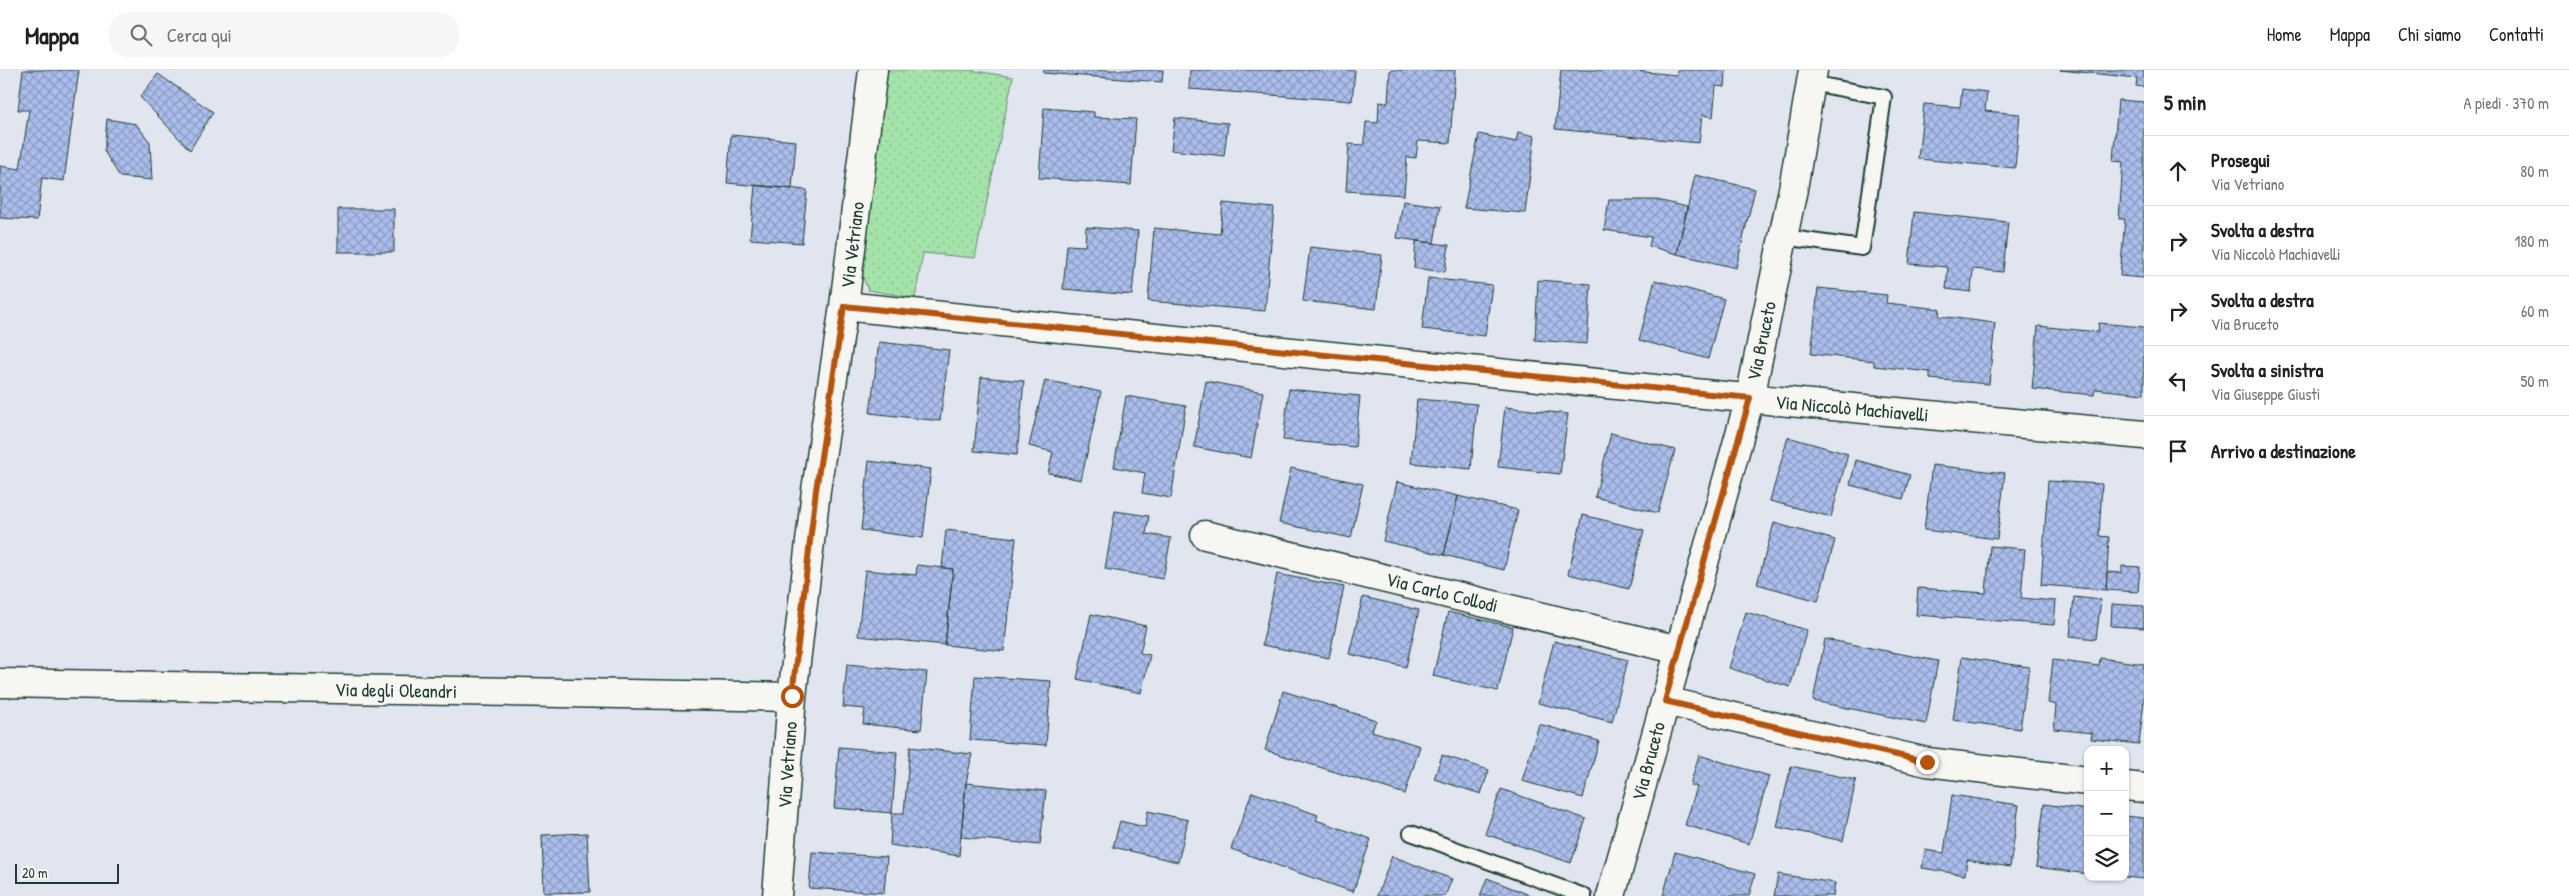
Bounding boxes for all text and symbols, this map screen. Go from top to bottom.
search box [109,12,459,57]
text: Mappa [25,19,79,51]
icon: search [127,21,155,49]
text: Cerca qui [167,22,232,48]
text: Home [2267,22,2302,47]
text: Mappa [2330,22,2370,47]
text: Chi siamo [2398,22,2461,47]
text: Contatti [2489,22,2544,47]
text: 5 min [2164,88,2206,117]
text: A piedi · 370 m [2464,92,2549,114]
text: Prosegui [2211,147,2270,173]
icon: ahead [2164,157,2192,185]
text: 80 m [2520,160,2549,182]
text: Via Vetriano [2211,173,2284,195]
street label: Via Vetriano [834,200,870,290]
text: Svolta a destra [2211,217,2314,243]
icon: right [2164,227,2192,255]
text: 180 m [2515,230,2549,252]
text: Via Niccolò Machiavelli [2211,243,2341,265]
text: Svolta a destra [2211,287,2314,313]
icon: right [2164,297,2192,325]
street label: Via Bruceto [1740,299,1782,383]
text: 60 m [2521,300,2549,322]
text: Via Bruceto [2211,313,2279,335]
text: Svolta a sinistra [2211,357,2323,383]
icon: left [2164,367,2192,395]
text: 50 m [2521,370,2549,392]
text: Via Giuseppe Giusti [2211,383,2320,405]
street label: Via Niccolò Machiavelli [1774,388,1930,428]
icon: arrive [2164,437,2192,465]
text: Arrivo a destinazione [2211,438,2356,464]
street label: Via Carlo Collodi [1383,566,1501,618]
street label: Via degli Oleandri [335,676,457,704]
route start [781,685,804,708]
street label: Via Bruceto [1625,718,1671,803]
street label: Via Vetriano [771,720,803,809]
map controls [2084,746,2129,881]
button: + [2084,746,2129,791]
route end [1916,751,1939,774]
button: − [2084,791,2129,836]
button: layers [2084,836,2129,881]
scale bar [15,861,119,884]
text: 20 m [22,863,48,882]

